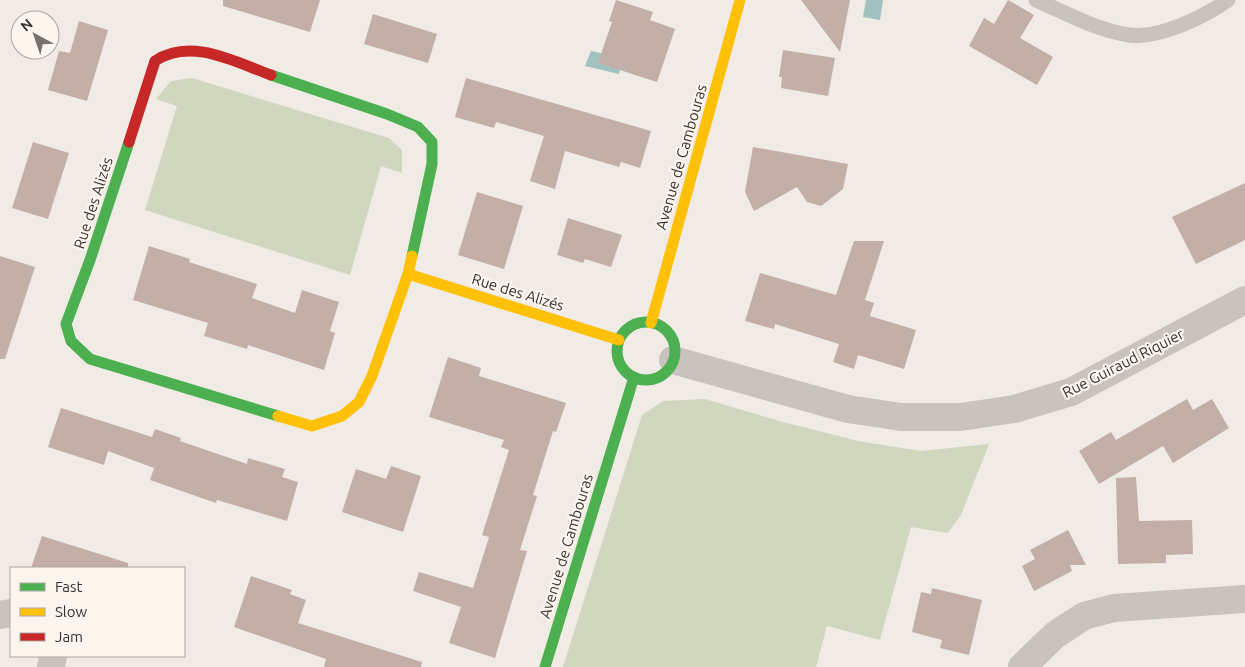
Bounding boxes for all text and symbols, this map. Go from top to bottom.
north arrow [10,10,60,60]
text: N [17,16,36,35]
street label: Avenue de Cambouras [652,82,710,232]
street label: Rue des Alizés [70,155,116,251]
street label: Rue des Alizés [470,270,566,314]
street label: Rue Guiraud Riquier [1059,325,1187,401]
street label: Avenue de Cambouras [536,472,596,620]
legend [10,567,185,657]
text: Fast [55,578,83,595]
text: Slow [55,603,88,620]
text: Jam [55,628,83,645]

